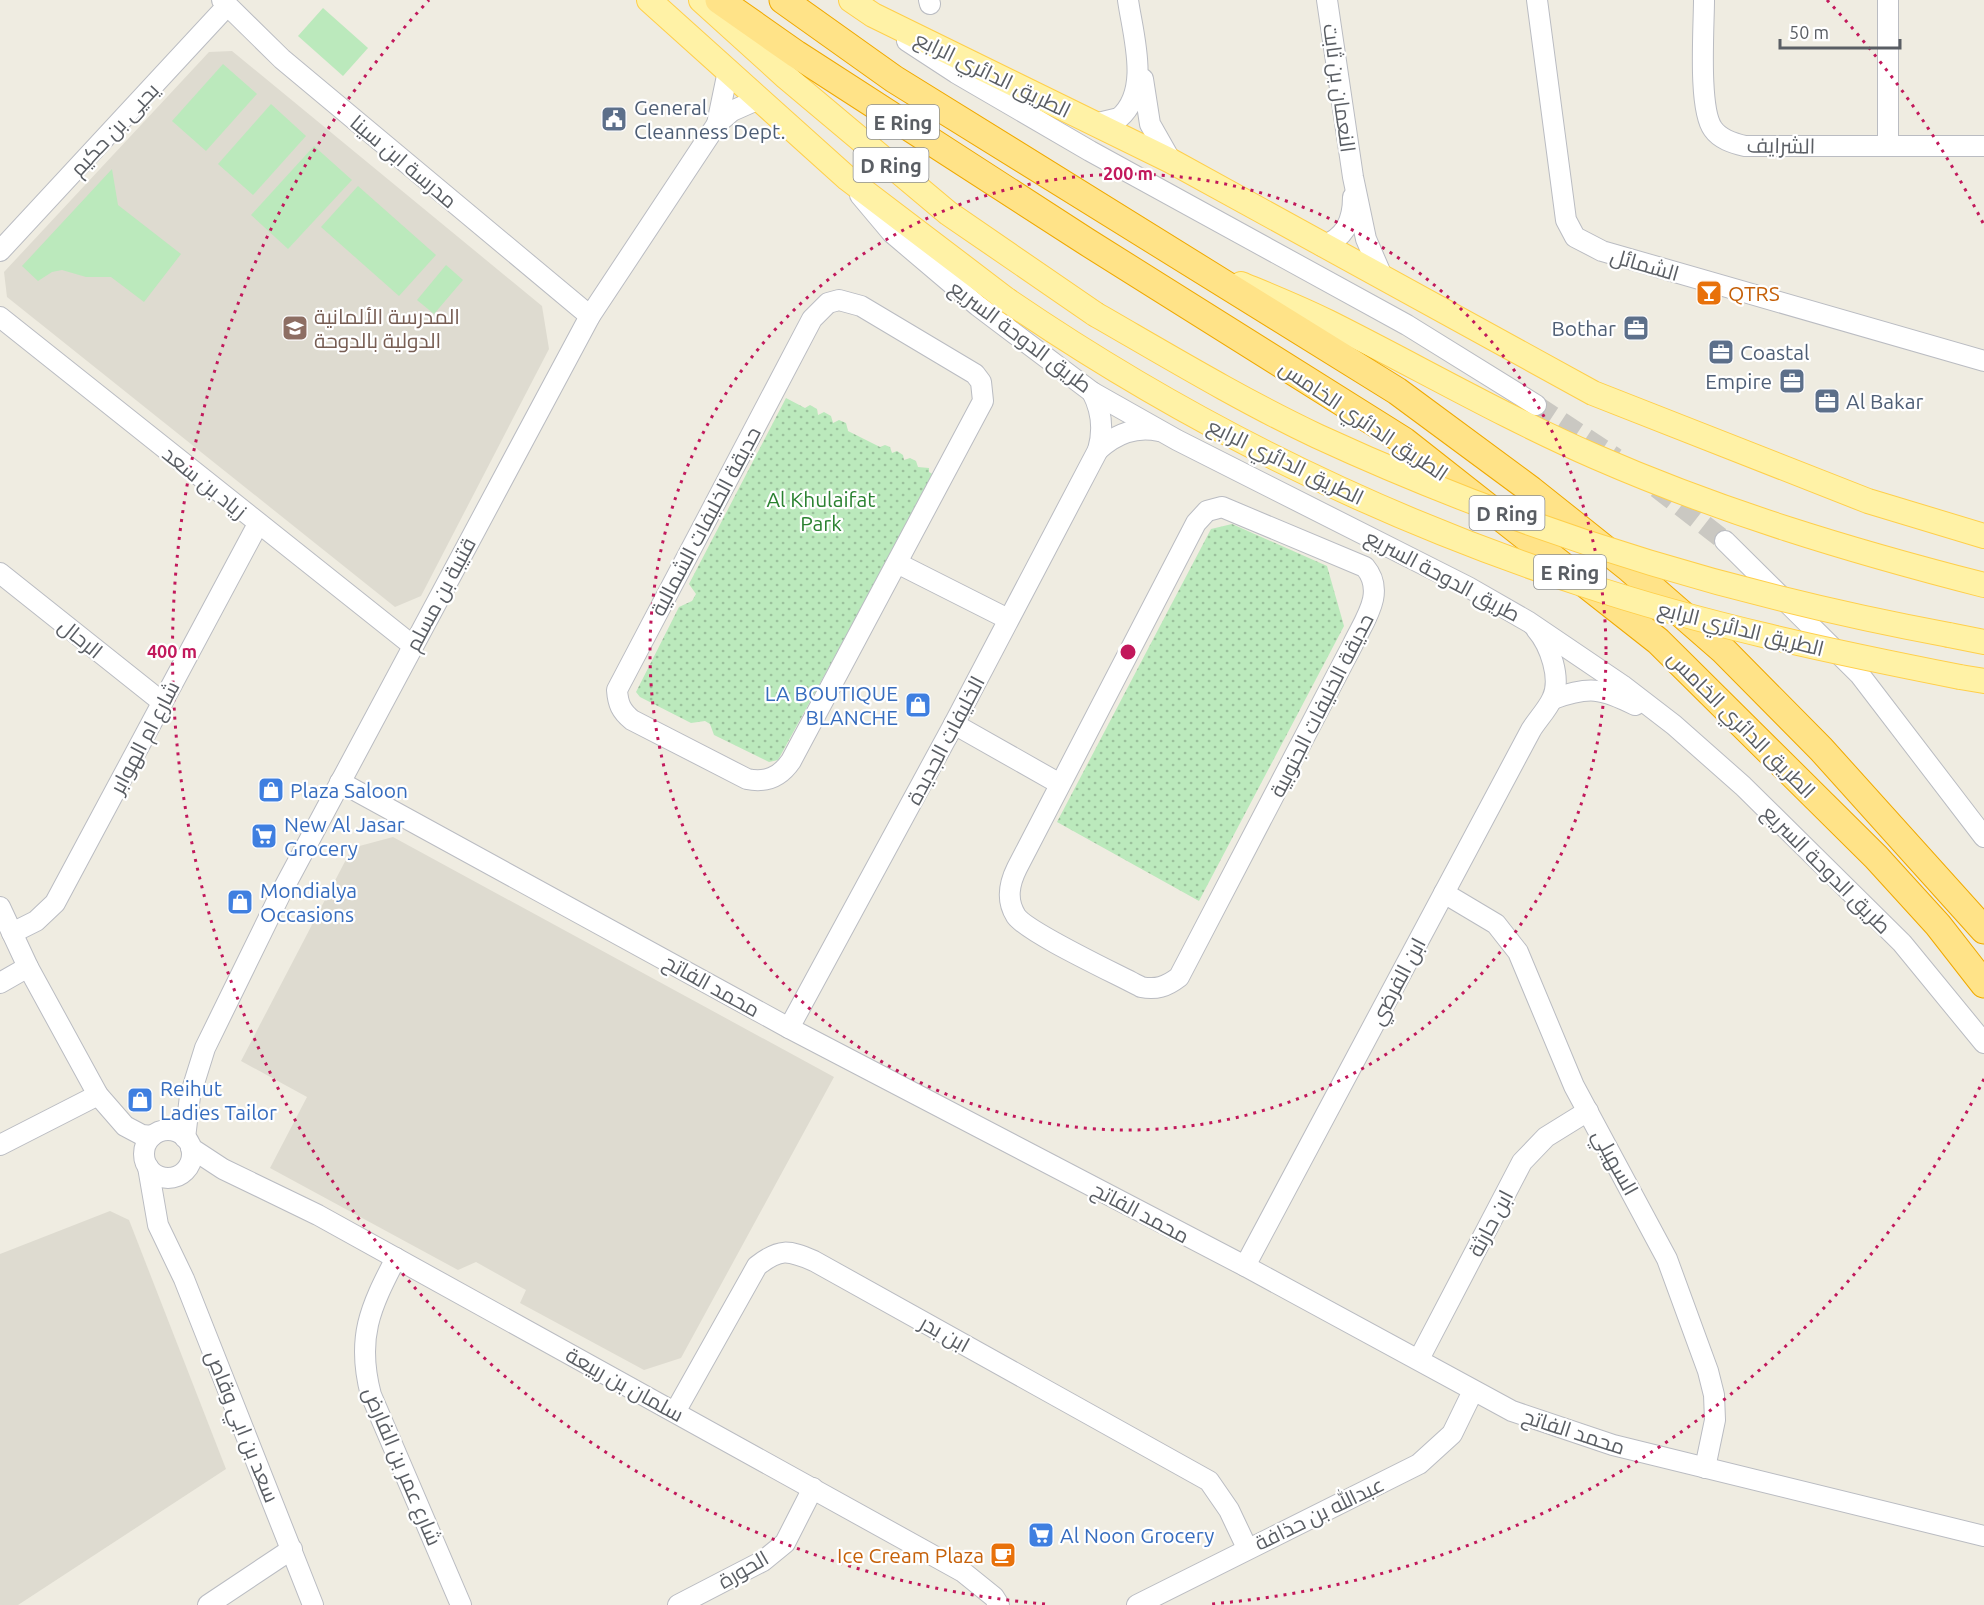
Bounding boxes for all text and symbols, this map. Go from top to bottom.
scale bar [1780,12,1900,50]
street label: النعمان بن ثابت [1317,22,1361,154]
text: 50 m [1789,22,1829,42]
street label: الطريق الدائري الرابع [909,26,1075,127]
street label: يحيى بن حكيم [65,77,166,183]
place label: General Cleanness Dept. [634,95,786,143]
public building icon: General Cleanness Dept. [599,104,629,134]
road number: E Ring [867,105,939,139]
street label: مدرسة ابن سينا [345,110,462,214]
street label: الشرايف [1746,132,1816,159]
road number: D Ring [854,148,928,182]
text: 200 m [1103,163,1153,183]
street label: الشمائل [1607,243,1682,287]
street label: طريق الدوحة السريع [944,275,1097,400]
bar icon: QTRS [1694,278,1724,308]
place label: QTRS [1728,281,1780,305]
place label: المدرسة الألمانية الدولية بالدوحة [314,304,460,353]
school or university icon: المدرسة الألمانية الدولية بالدوحة [280,313,310,343]
office icon: Bothar [1621,313,1651,343]
place label: Bothar [1551,316,1616,340]
office icon: Coastal [1706,337,1736,367]
place label: Coastal [1740,340,1810,364]
street label: الطريق الدائري الخامس [1272,355,1453,489]
office icon: Empire [1777,366,1807,396]
place label: Empire [1705,369,1772,393]
office icon: Al Bakar [1812,386,1842,416]
place label: Al Bakar [1846,389,1923,413]
street label: الطريق الدائري الرابع [1202,413,1368,514]
street label: حديقة الخليفات الشمالية [645,422,765,620]
street label: زياد بن سعد [157,441,252,525]
park label: Al Khulaifat Park [766,487,876,535]
road number: D Ring [1470,496,1544,530]
street label: طريق الدوحة السريع [1360,524,1524,628]
street label: قتيبة بن مسلم [400,533,483,656]
road number: E Ring [1534,555,1606,589]
street label: الطريق الدائري الرابع [1654,596,1827,665]
street label: حديقة الخليفات الجنوبية [1264,609,1379,801]
street label: الرحال [53,613,108,664]
text: 400 m [147,641,197,661]
centre of rings [1118,642,1138,662]
street label: الطريق الدائري الخامس [1660,645,1821,806]
street label: الخليفات الجديدة [901,672,989,808]
street label: شارع ام الهوابر [104,677,186,800]
place label: LA BOUTIQUE BLANCHE [765,681,898,729]
shop icon: LA BOUTIQUE BLANCHE [903,690,933,720]
shop icon: Plaza Saloon [256,775,286,805]
place label: Plaza Saloon [290,778,408,802]
street label: طريق الدوحة السريع [1756,800,1896,940]
place label: New Al Jasar Grocery [284,812,405,860]
supermarket icon: New Al Jasar Grocery [249,821,279,851]
place label: Mondialya Occasions [260,878,357,926]
shop icon: Mondialya Occasions [225,887,255,917]
street label: ابن الفرضي [1364,933,1433,1031]
street label: محمد الفاتح [658,949,764,1024]
place label: Reihut Ladies Tailor [160,1076,277,1124]
shop icon: Reihut Ladies Tailor [125,1085,155,1115]
street label: السهيلي [1584,1125,1644,1202]
street label: محمد الفاتح [1087,1176,1194,1250]
street label: ابن حارثة [1463,1186,1519,1261]
street label: ابن بدر [914,1309,974,1358]
street label: سلمان بن ربيعة [561,1342,688,1428]
street label: سعد بن ابي وقاص [197,1346,284,1507]
street label: شارع عمر بن الفارض [356,1383,447,1550]
street label: محمد الفاتح [1519,1403,1628,1462]
street label: عبدالله بن حذافة [1250,1470,1388,1556]
supermarket icon: Al Noon Grocery [1026,1520,1056,1550]
place label: Al Noon Grocery [1060,1523,1214,1547]
cafe icon: Ice Cream Plaza [988,1540,1018,1570]
place label: Ice Cream Plaza [837,1543,984,1567]
street label: الحورة [714,1545,773,1594]

